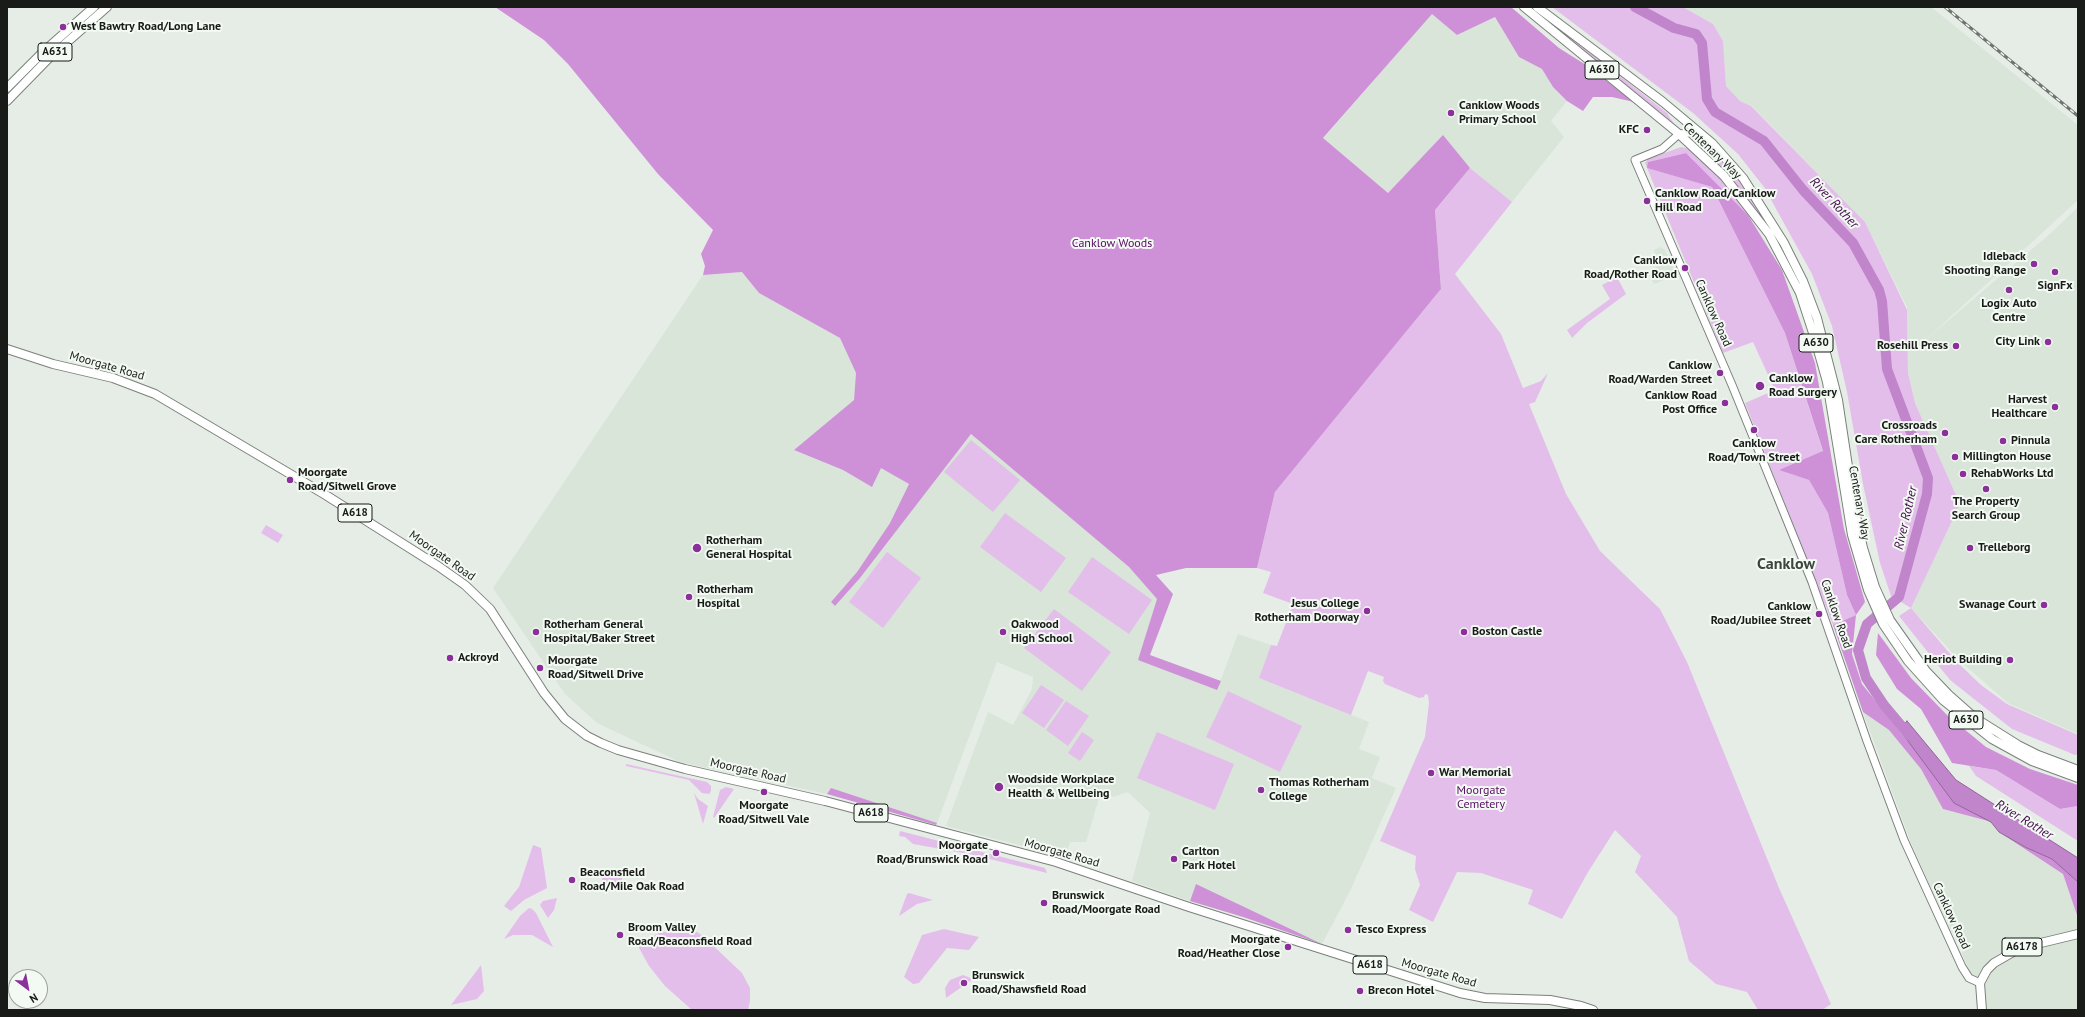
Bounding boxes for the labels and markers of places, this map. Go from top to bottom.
place label: West Bawtry Road/Long Lane [71,20,221,34]
marker: West Bawtry Road/Long Lane [58,22,68,32]
place label: Canklow Woods Primary School [1459,99,1540,127]
marker: Canklow Woods Primary School [1446,108,1456,118]
place label: KFC [1619,123,1639,137]
marker: KFC [1642,125,1652,135]
place label: Canklow Road/Canklow Hill Road [1655,187,1775,215]
marker: Canklow Road/Canklow Hill Road [1642,196,1652,206]
place label: Idleback Shooting Range [1945,250,2026,278]
place label: Canklow Road/Rother Road [1584,254,1677,282]
marker: Idleback Shooting Range [2029,259,2039,269]
marker: Canklow Road/Rother Road [1680,263,1690,273]
marker: SignFx [2050,267,2060,277]
place label: SignFx [2038,279,2072,293]
marker: Logix Auto Centre [2004,285,2014,295]
place label: Logix Auto Centre [1981,297,2037,325]
place label: City Link [1996,335,2040,349]
marker: City Link [2043,337,2053,347]
place label: Rosehill Press [1877,339,1948,353]
marker: Rosehill Press [1951,341,1961,351]
place label: Canklow Road/Warden Street [1608,359,1712,387]
marker: Canklow Road/Warden Street [1715,368,1725,378]
place label: Canklow Road Surgery [1769,372,1837,400]
marker: Canklow Road Surgery [1754,380,1766,392]
place label: Canklow Road Post Office [1645,389,1717,417]
place label: Harvest Healthcare [1991,393,2047,421]
marker: Canklow Road Post Office [1720,398,1730,408]
marker: Harvest Healthcare [2050,402,2060,412]
place label: Crossroads Care Rotherham [1855,419,1937,447]
marker: Canklow Road/Town Street [1749,425,1759,435]
marker: Crossroads Care Rotherham [1940,428,1950,438]
place label: Pinnula [2011,434,2050,448]
marker: Pinnula [1998,436,2008,446]
place label: Canklow Road/Town Street [1708,437,1800,465]
place label: Millington House [1963,450,2051,464]
marker: Millington House [1950,452,1960,462]
place label: Moorgate Road/Sitwell Grove [298,466,396,494]
place label: RehabWorks Ltd [1971,467,2053,481]
marker: RehabWorks Ltd [1958,469,1968,479]
marker: Moorgate Road/Sitwell Grove [285,475,295,485]
marker: The Property Search Group [1981,484,1991,494]
place label: The Property Search Group [1952,495,2020,523]
place label: Rotherham General Hospital [706,534,791,562]
place label: Trelleborg [1978,541,2031,555]
marker: Rotherham General Hospital [691,542,703,554]
marker: Trelleborg [1965,543,1975,553]
place label: Rotherham Hospital [697,583,753,611]
marker: Rotherham Hospital [684,592,694,602]
place label: Jesus College Rotherham Doorway [1254,597,1359,625]
place label: Swanage Court [1959,598,2036,612]
place label: Canklow Road/Jubilee Street [1711,600,1811,628]
marker: Swanage Court [2039,600,2049,610]
marker: Jesus College Rotherham Doorway [1362,606,1372,616]
marker: Canklow Road/Jubilee Street [1814,609,1824,619]
place label: Rotherham General Hospital/Baker Street [544,618,655,646]
place label: Oakwood High School [1011,618,1073,646]
place label: Boston Castle [1472,625,1542,639]
marker: Rotherham General Hospital/Baker Street [531,627,541,637]
marker: Oakwood High School [998,627,1008,637]
marker: Boston Castle [1459,627,1469,637]
place label: Ackroyd [458,651,499,665]
marker: Ackroyd [445,653,455,663]
place label: Heriot Building [1924,653,2002,667]
place label: Moorgate Road/Sitwell Drive [548,654,644,682]
marker: Heriot Building [2005,655,2015,665]
marker: Moorgate Road/Sitwell Drive [535,663,545,673]
place label: War Memorial [1439,766,1511,780]
marker: War Memorial [1426,768,1436,778]
place label: Woodside Workplace Health & Wellbeing [1008,773,1114,801]
place label: Thomas Rotherham College [1269,776,1369,804]
marker: Woodside Workplace Health & Wellbeing [993,781,1005,793]
marker: Thomas Rotherham College [1256,785,1266,795]
marker: Moorgate Road/Sitwell Vale [759,787,769,797]
place label: Moorgate Road/Sitwell Vale [719,799,809,827]
place label: Moorgate Road/Brunswick Road [877,839,988,867]
place label: Carlton Park Hotel [1182,845,1236,873]
marker: Moorgate Road/Brunswick Road [991,848,1001,858]
marker: Carlton Park Hotel [1169,854,1179,864]
place label: Beaconsfield Road/Mile Oak Road [580,866,684,894]
marker: Beaconsfield Road/Mile Oak Road [567,875,577,885]
place label: Brunswick Road/Moorgate Road [1052,889,1160,917]
marker: Brunswick Road/Moorgate Road [1039,898,1049,908]
place label: Broom Valley Road/Beaconsfield Road [628,921,752,949]
place label: Tesco Express [1356,923,1426,937]
marker: Tesco Express [1343,925,1353,935]
marker: Broom Valley Road/Beaconsfield Road [615,930,625,940]
place label: Moorgate Road/Heather Close [1178,933,1280,961]
marker: Moorgate Road/Heather Close [1283,942,1293,952]
place label: Brunswick Road/Shawsfield Road [972,969,1086,997]
marker: Brunswick Road/Shawsfield Road [959,978,969,988]
place label: Brecon Hotel [1368,984,1434,998]
marker: Brecon Hotel [1355,986,1365,996]

